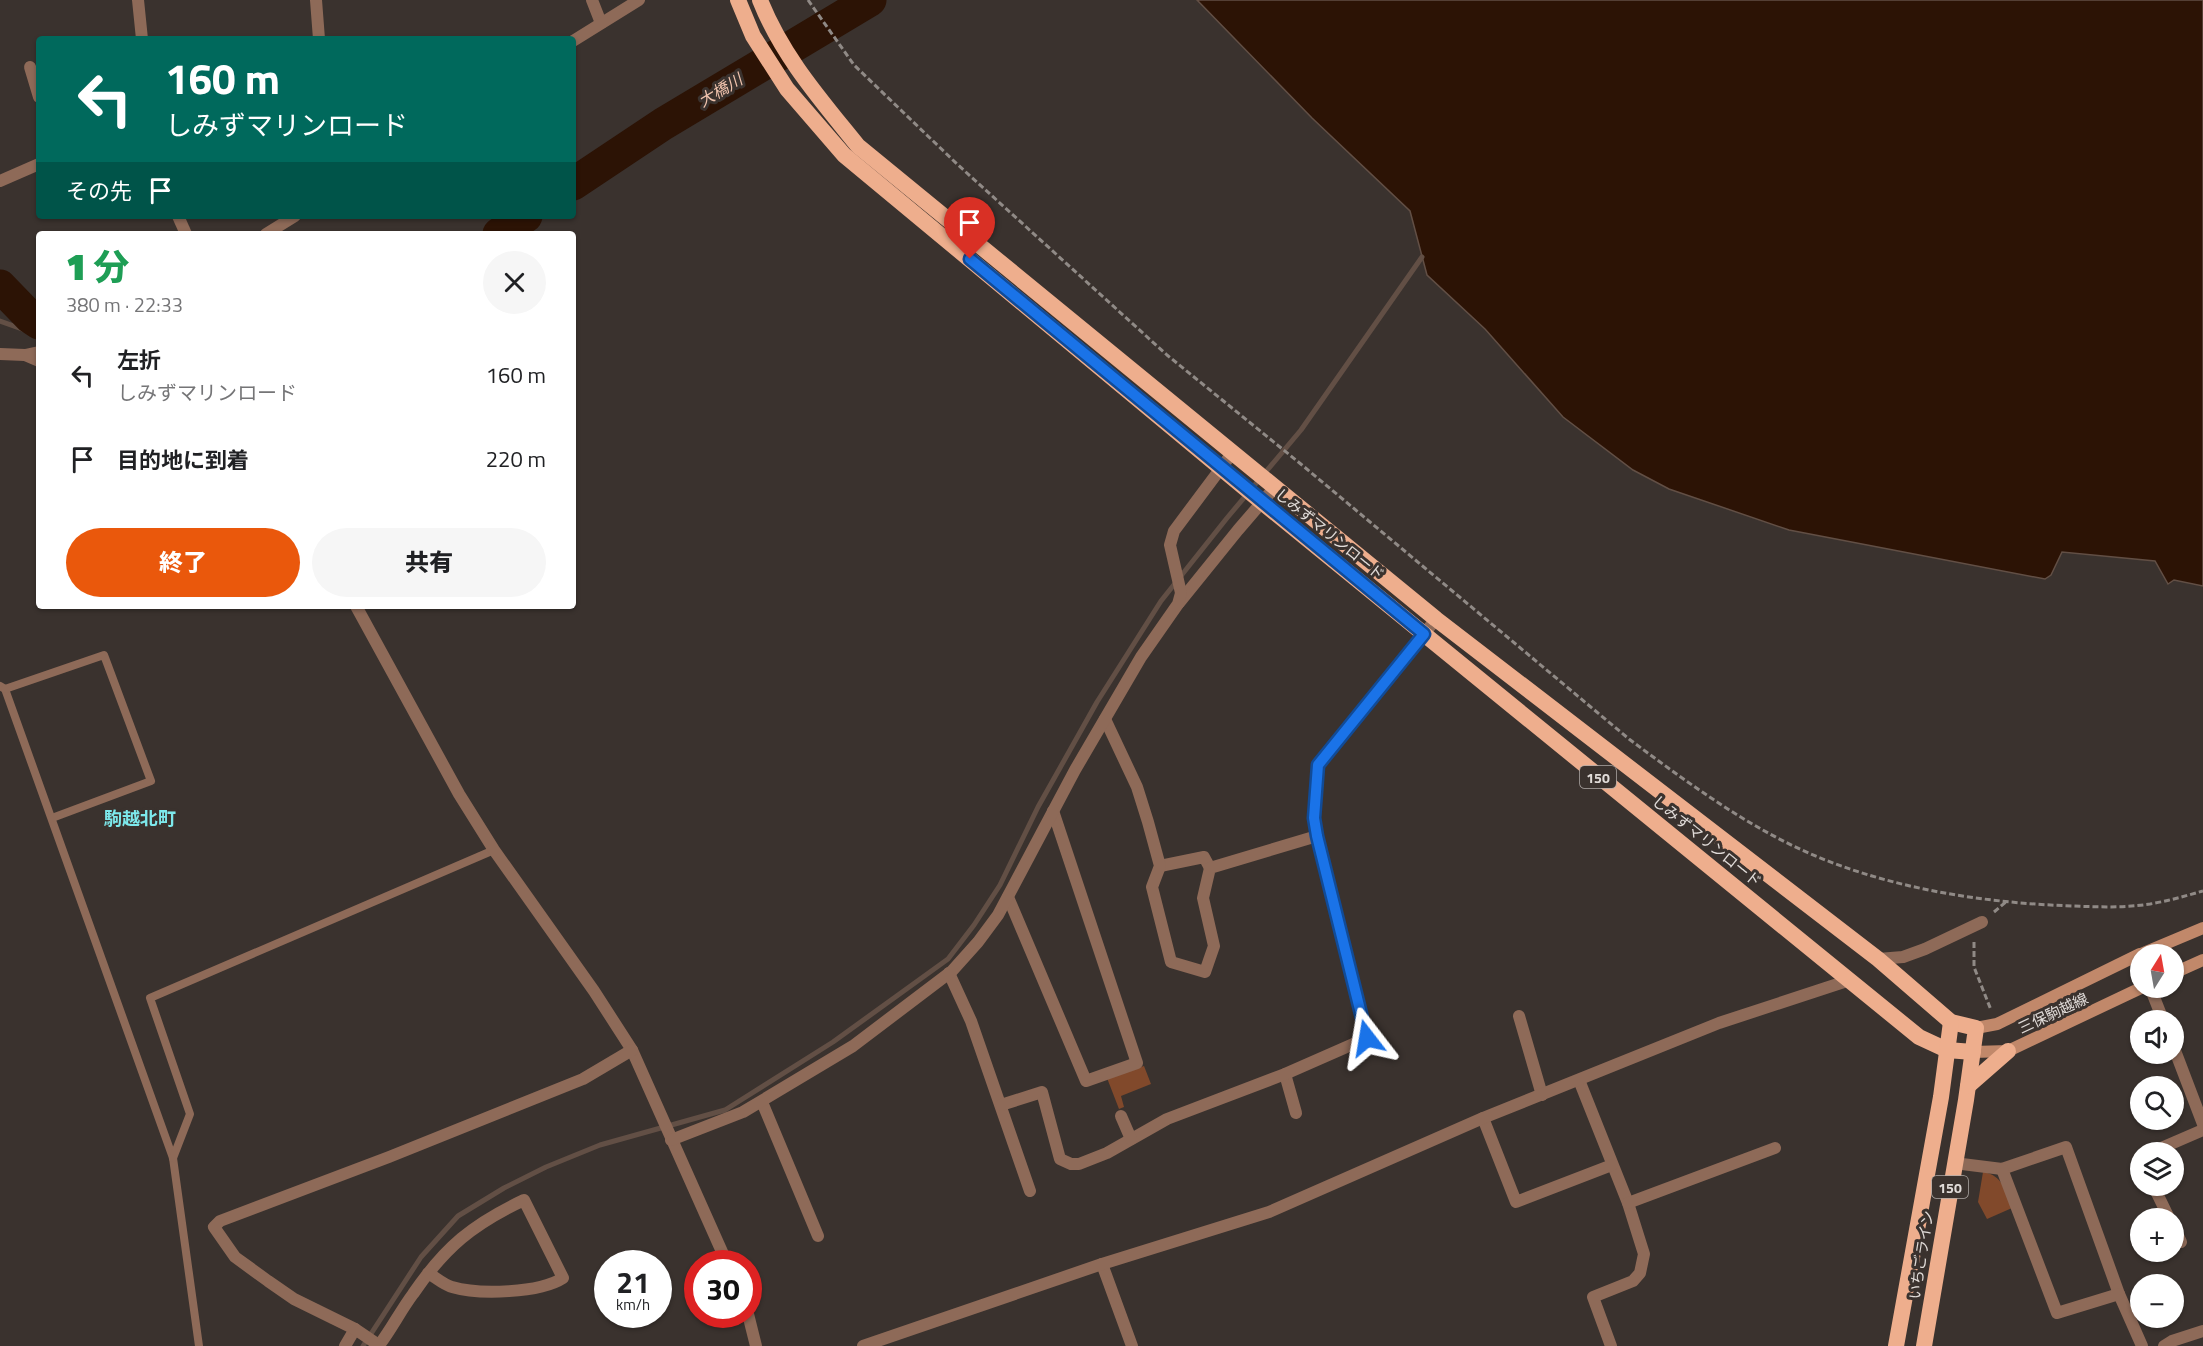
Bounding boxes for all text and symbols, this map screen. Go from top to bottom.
text: 160 m [165,46,280,110]
icon: left [66,60,144,138]
water label: 大橋川 [693,66,748,113]
text: しみずマリンロード [165,104,408,145]
text: その先 [66,174,132,208]
icon: arrive [144,174,177,207]
pin [944,197,995,259]
icon: arrive [953,206,986,239]
text: 1 分 [66,239,130,294]
button: close [483,251,546,314]
text: 380 m · 22:33 [66,289,183,320]
text: 左折 [117,343,161,377]
text: 160 m [486,358,546,392]
icon: left [66,359,99,392]
text: しみずマリンロード [117,377,297,408]
text: 220 m [486,442,546,476]
icon: arrive [66,443,99,476]
text: 目的地に到着 [117,443,249,477]
street label: しみずマリンロード [1270,483,1390,585]
button: 終了 [66,528,300,597]
button: 共有 [312,528,546,597]
road number: 150 [1580,766,1616,788]
street label: しみずマリンロード [1647,790,1767,892]
district label: 駒越北町 [104,805,176,832]
north arrow [2130,944,2184,998]
map controls [2130,944,2184,1328]
street label: 三保駒越線 [2014,987,2092,1039]
position arrow [1335,1006,1399,1070]
button: sound [2130,1010,2184,1064]
button: search [2130,1076,2184,1130]
button: layers [2130,1142,2184,1196]
road number: 150 [1932,1176,1968,1198]
button: + [2130,1208,2184,1262]
street label: いちごライン [1903,1209,1939,1301]
speed limit sign: 30 [684,1250,762,1328]
text: 21 [616,1259,650,1305]
button: − [2130,1274,2184,1328]
text: km/h [616,1293,650,1316]

